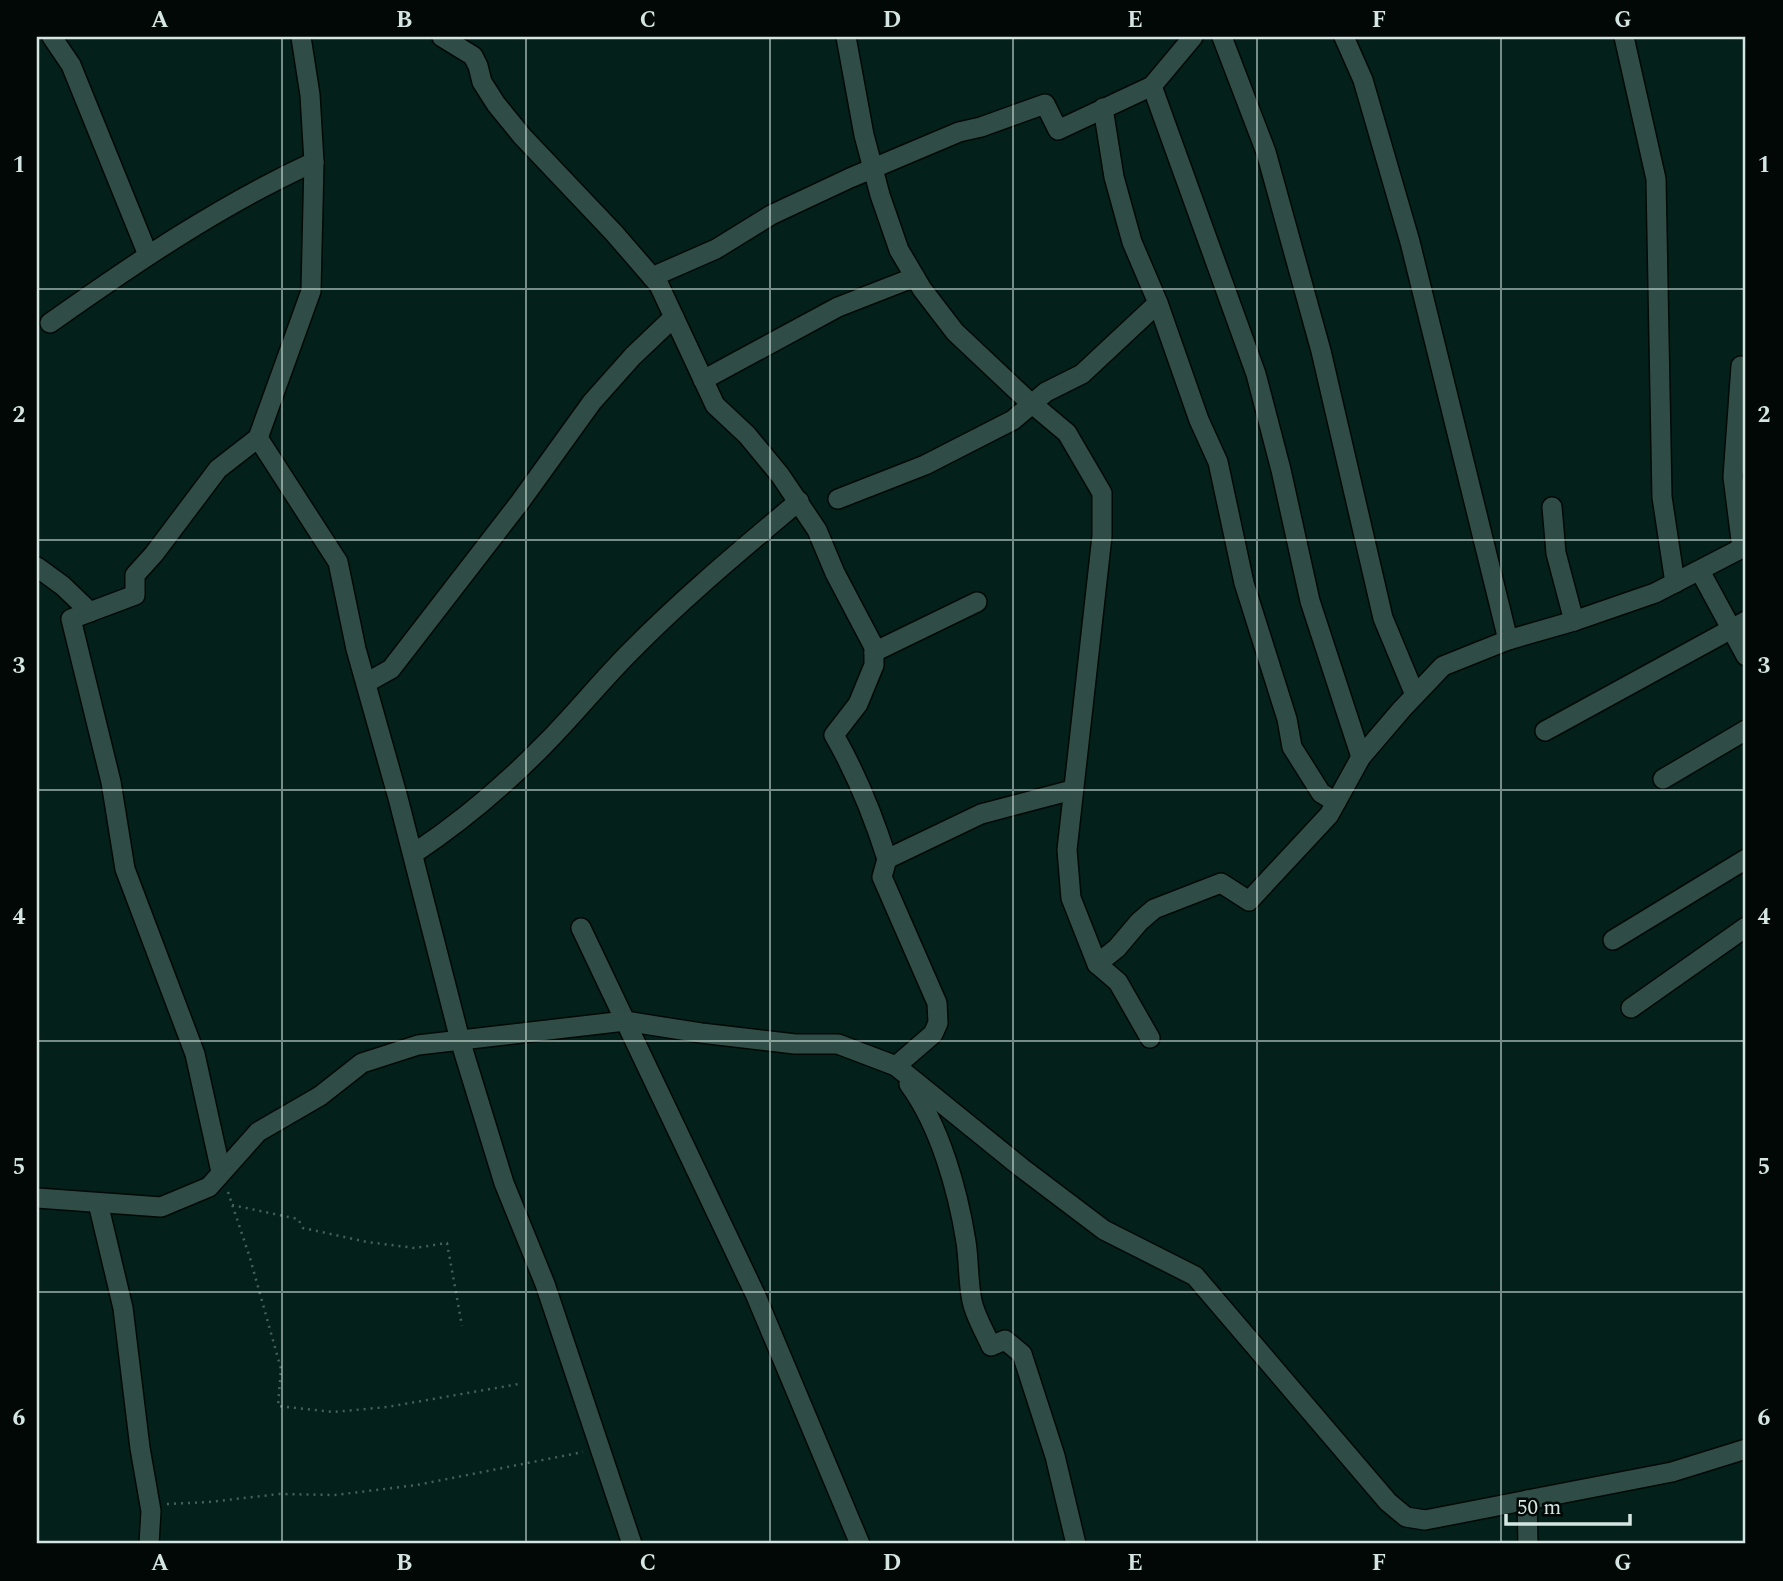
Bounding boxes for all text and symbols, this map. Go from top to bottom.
text: A [151,3,169,38]
text: B [396,3,412,38]
text: C [640,3,656,38]
text: D [883,3,901,38]
text: E [1127,3,1143,38]
text: F [1372,3,1386,38]
text: G [1614,3,1632,38]
text: 1 [13,148,25,183]
text: 1 [1758,148,1770,183]
text: 2 [13,398,26,433]
text: 2 [1758,398,1771,433]
text: 3 [13,649,26,684]
text: 3 [1758,649,1771,684]
text: 4 [13,900,26,935]
text: 4 [1758,900,1771,935]
text: 5 [13,1150,25,1185]
text: 5 [1758,1150,1770,1185]
text: 6 [13,1401,26,1436]
text: 6 [1758,1401,1771,1436]
scale bar [1506,1483,1631,1527]
text: 50 m [1517,1492,1561,1524]
text: A [151,1546,169,1581]
text: B [396,1546,412,1581]
text: C [640,1546,656,1581]
text: D [883,1546,901,1581]
text: E [1127,1546,1143,1581]
text: F [1372,1546,1386,1581]
text: G [1614,1546,1632,1581]

